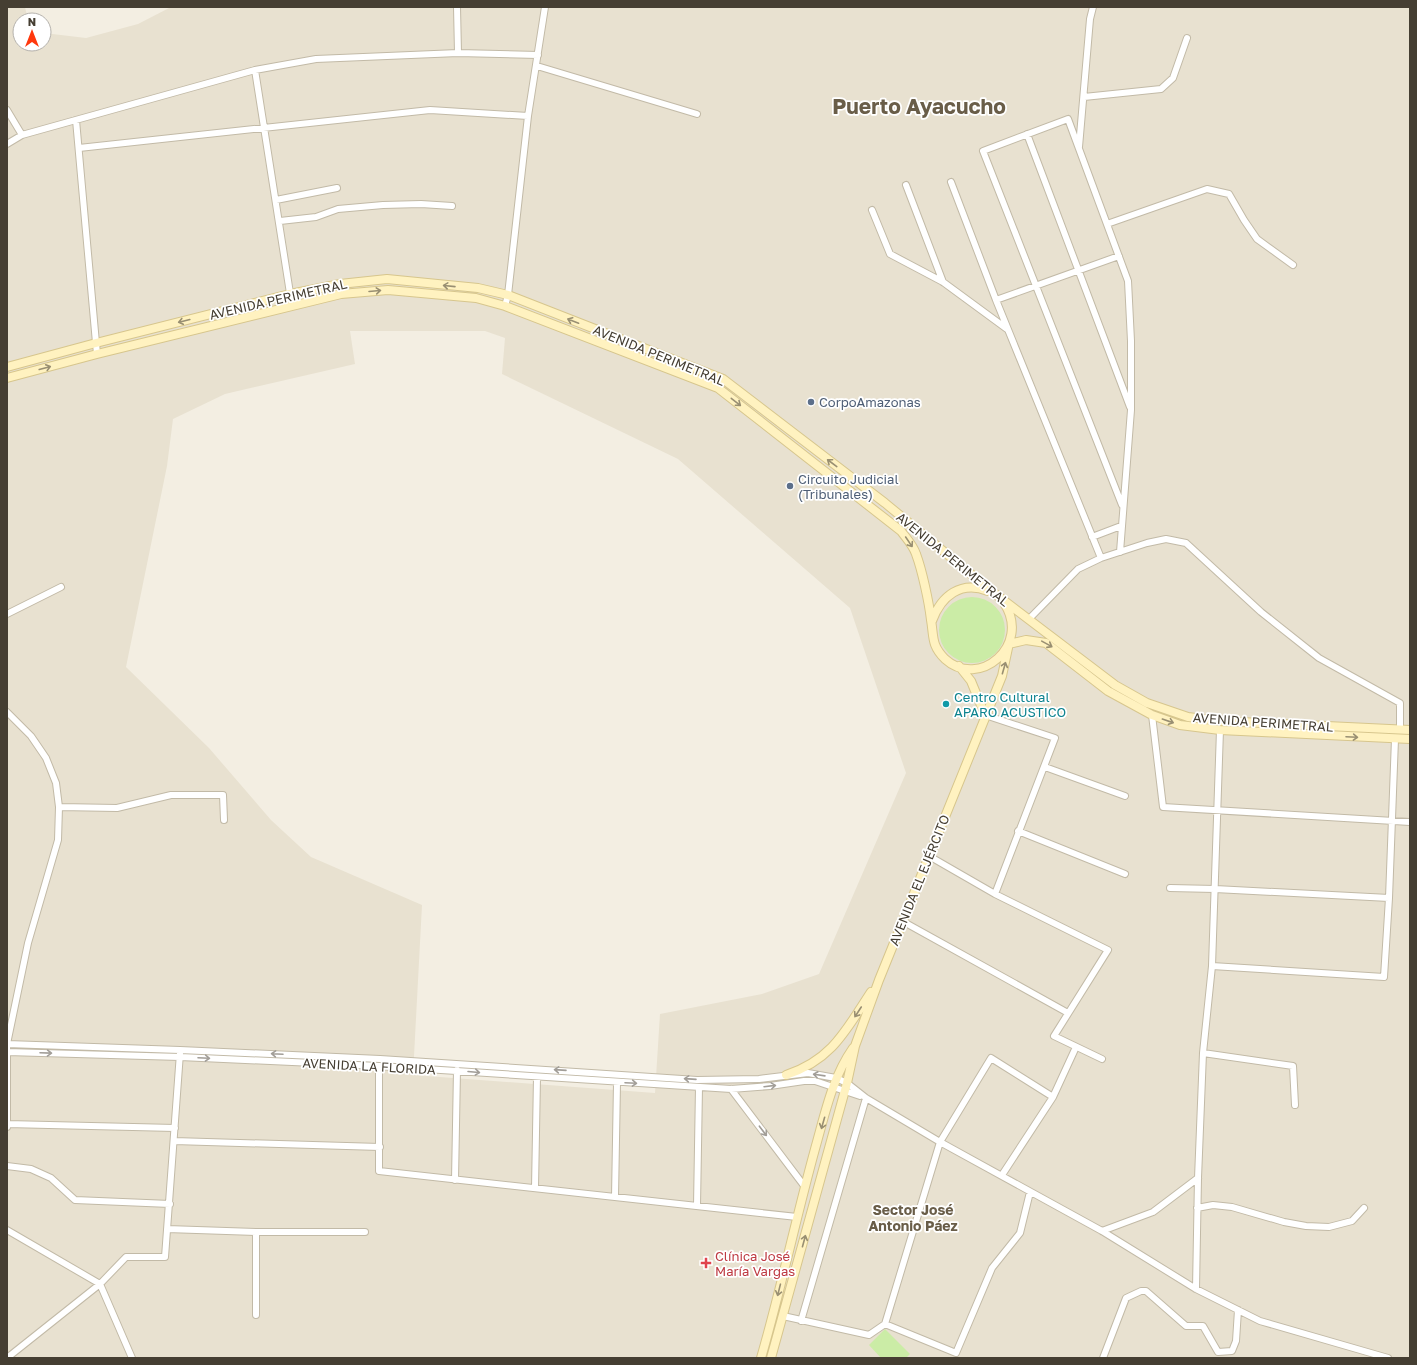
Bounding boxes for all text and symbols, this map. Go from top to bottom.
north arrow [12,12,52,52]
text: N [28,15,36,28]
district label: Puerto Ayacucho [832,93,1006,119]
street label: AVENIDA PERIMETRAL [208,275,349,323]
one-way arrow [443,282,456,289]
one-way arrow [368,287,381,295]
one-way arrow [568,316,580,324]
one-way arrow [178,318,191,325]
street label: AVENIDA PERIMETRAL [591,321,728,389]
one-way arrow [38,364,51,371]
place label: CorpoAmazonas [819,394,921,410]
marker: CorpoAmazonas [806,397,816,407]
one-way arrow [730,398,741,406]
one-way arrow [827,458,838,467]
place label: Circuito Judicial (Tribunales) [798,471,899,502]
marker: Circuito Judicial (Tribunales) [785,481,795,491]
street label: AVENIDA PERIMETRAL [893,509,1013,610]
one-way arrow [905,536,913,547]
one-way arrow [1041,641,1053,649]
one-way arrow [1001,662,1008,675]
place label: Centro Cultural APARO ACUSTICO [954,689,1066,720]
marker: Centro Cultural APARO ACUSTICO [941,699,951,709]
street label: AVENIDA PERIMETRAL [1192,709,1334,735]
one-way arrow [1161,717,1173,725]
one-way arrow [1345,733,1358,740]
street label: AVENIDA EL EJÉRCITO [885,812,953,948]
one-way arrow [854,1006,862,1017]
one-way arrow [39,1050,52,1057]
one-way arrow [271,1051,284,1058]
one-way arrow [197,1055,210,1062]
street label: AVENIDA LA FLORIDA [302,1055,436,1077]
one-way arrow [554,1066,567,1074]
one-way arrow [467,1068,480,1075]
one-way arrow [813,1071,826,1079]
one-way arrow [684,1076,697,1083]
one-way arrow [624,1080,637,1087]
one-way arrow [763,1082,776,1090]
one-way arrow [819,1116,826,1129]
one-way arrow [759,1126,767,1137]
district label: Sector José Antonio Páez [868,1201,958,1234]
one-way arrow [801,1235,808,1248]
place label: Clínica José María Vargas [715,1248,795,1279]
marker: Clínica José María Vargas [700,1257,712,1269]
one-way arrow [775,1283,783,1296]

